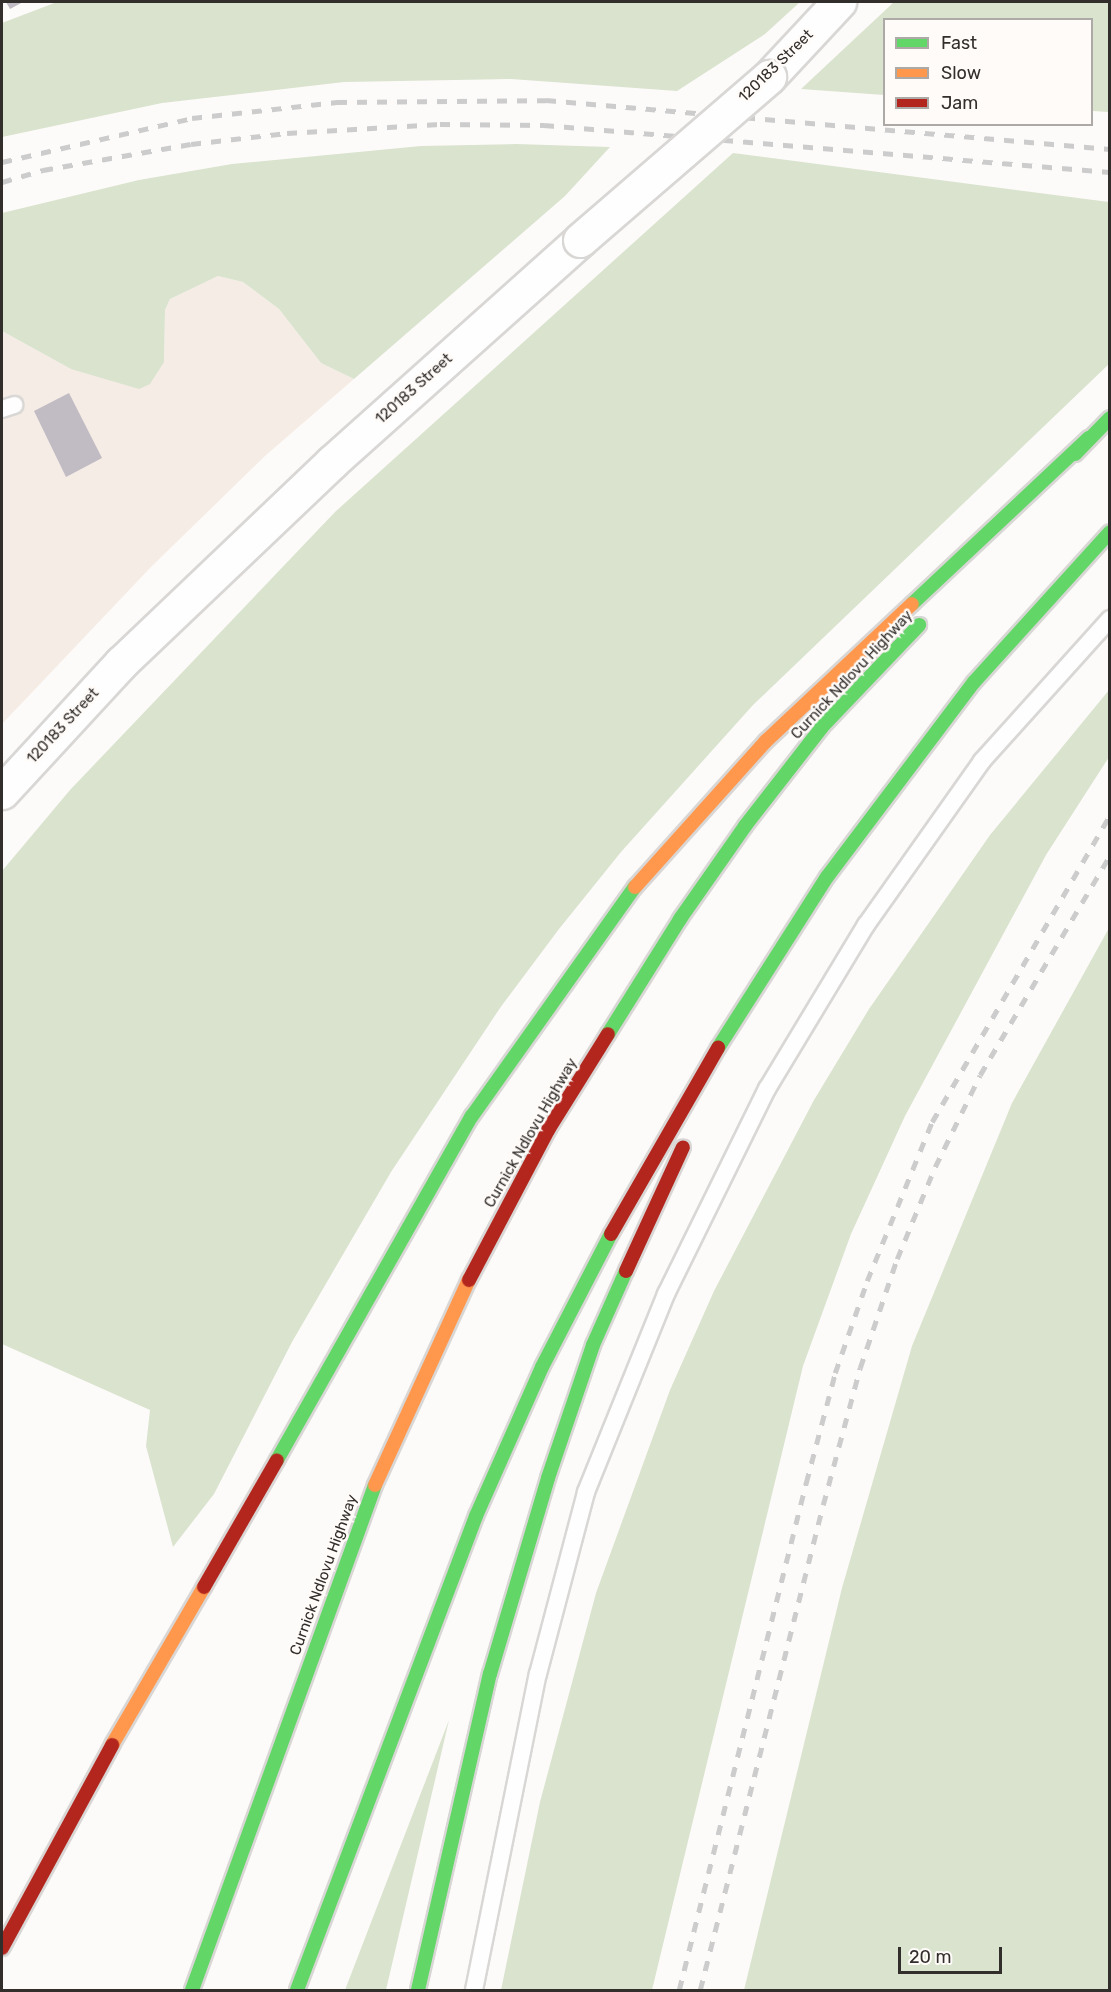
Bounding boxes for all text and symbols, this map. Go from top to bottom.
legend [883,18,1093,126]
street label: 120183 Street [735,26,817,106]
text: Fast [941,32,977,54]
text: Slow [941,62,981,84]
text: Jam [941,92,978,114]
street label: 120183 Street [372,350,456,428]
street label: Curnick Ndlovu Highway [787,607,917,743]
street label: 120183 Street [23,684,103,768]
street label: Curnick Ndlovu Highway [481,1055,581,1211]
street label: Curnick Ndlovu Highway [286,1492,362,1658]
scale bar [901,1935,1004,1973]
text: 20 m [909,1946,951,1968]

